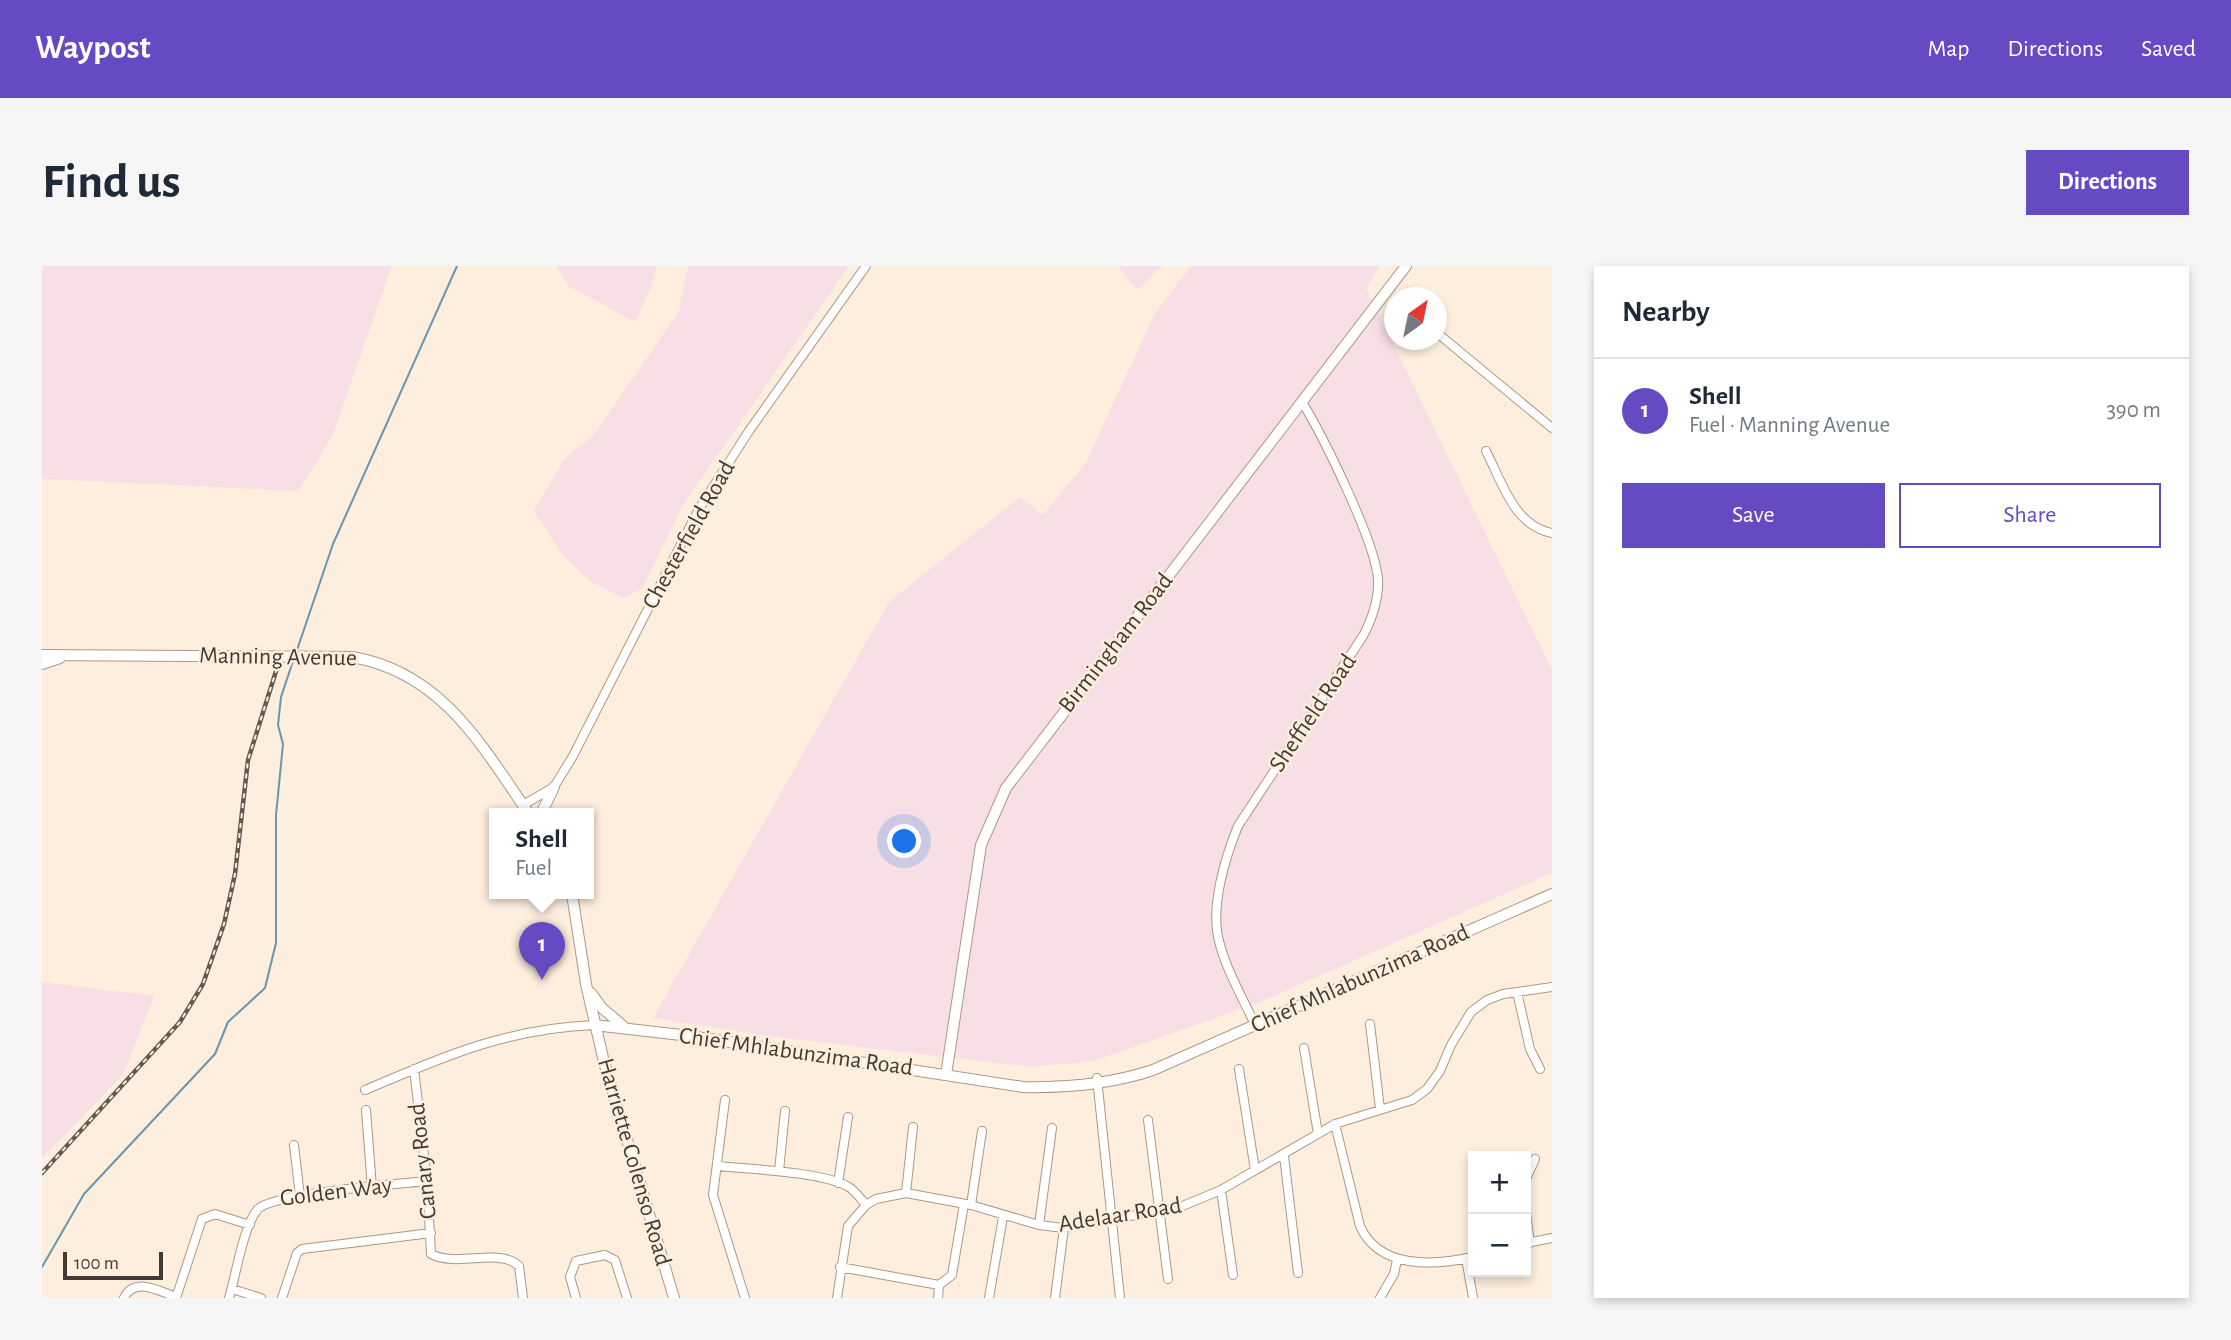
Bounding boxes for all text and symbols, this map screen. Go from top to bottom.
text: Waypost [35,32,151,65]
text: Map [1927,37,1969,61]
text: Directions [2007,37,2103,61]
text: Saved [2141,37,2196,61]
button: Directions [2026,150,2189,215]
text: Find us [42,158,181,207]
north arrow [1384,287,1447,350]
text: Nearby [1622,297,1710,327]
text: Shell [1689,383,1742,409]
text: 1 [1641,399,1649,422]
text: 390 m [2106,399,2161,422]
text: Fuel · Manning Avenue [1689,414,1890,437]
street label: Chesterfield Road [638,457,740,613]
button: Save [1622,483,1885,548]
button: Share [1899,483,2161,548]
street label: Birmingham Road [1054,569,1178,717]
street label: Manning Avenue [199,644,357,670]
street label: Sheffield Road [1265,650,1361,776]
popup [489,808,594,899]
your location [887,824,921,858]
text: Shell [515,826,568,852]
text: Fuel [515,857,552,880]
street label: Chief Mhlabunzima Road [1247,920,1473,1038]
pin: 1 [519,922,565,980]
street label: Chief Mhlabunzima Road [678,1024,914,1080]
street label: Harriette Colenso Road [593,1056,675,1268]
street label: Canary Road [405,1102,441,1220]
map controls [1468,1151,1531,1277]
button: + [1468,1151,1531,1214]
street label: Golden Way [279,1173,393,1211]
street label: Adelaar Road [1057,1193,1183,1237]
button: − [1468,1214,1531,1277]
scale bar [63,1249,163,1281]
text: 100 m [74,1254,119,1273]

